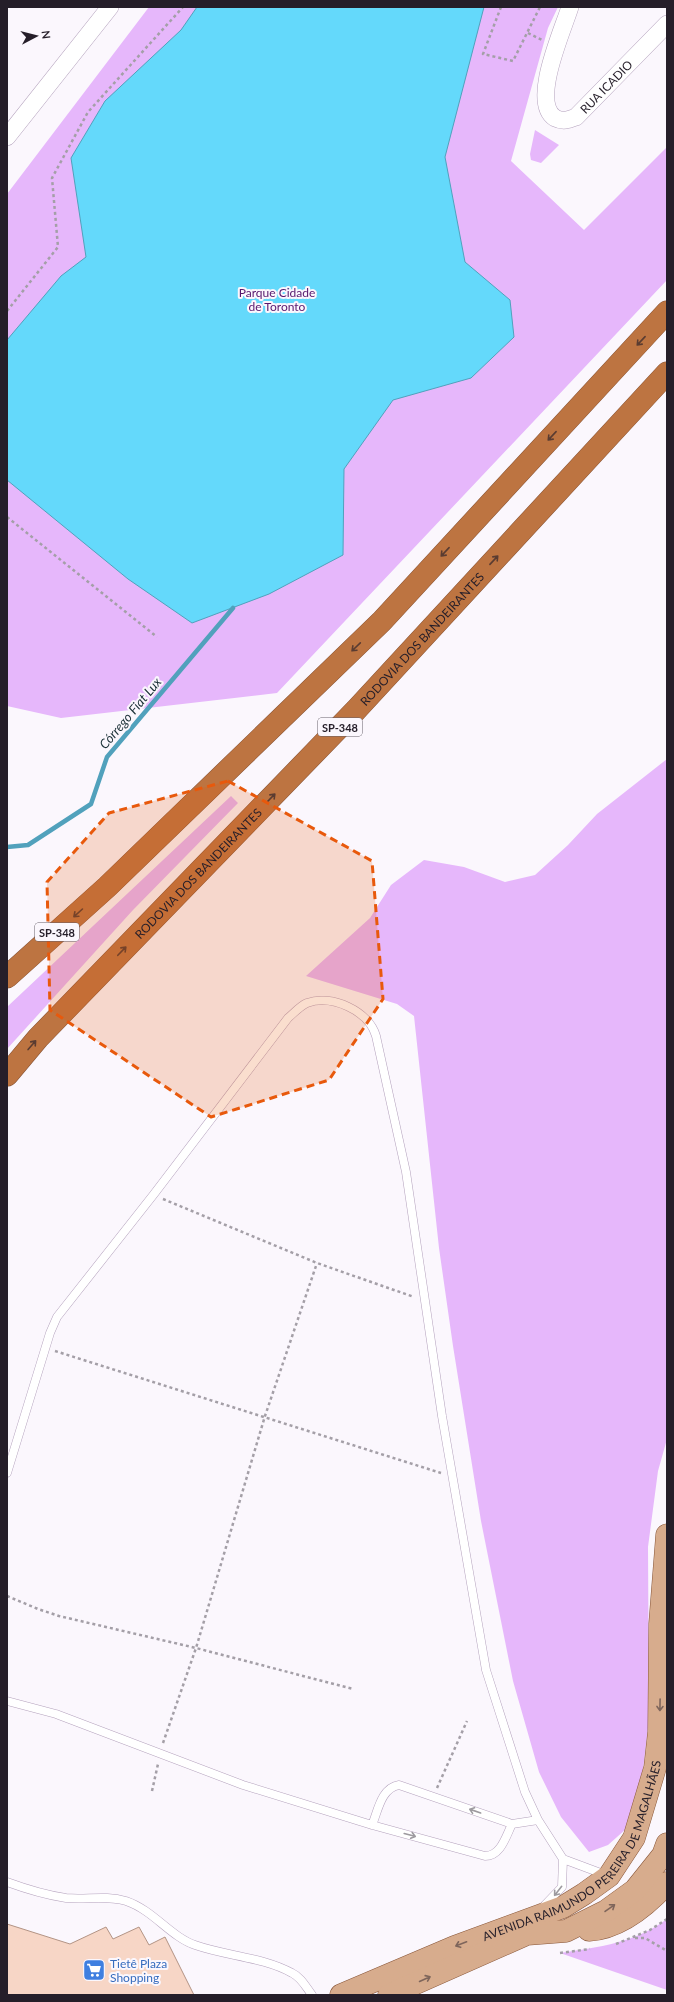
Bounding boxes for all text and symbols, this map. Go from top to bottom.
north arrow [16,16,56,56]
text: N [39,30,53,40]
street label: RUA ICADIO [577,56,636,116]
park label: Parque Cidade de Toronto [239,285,315,314]
one-way arrow [636,336,645,346]
one-way arrow [548,431,557,441]
one-way arrow [441,547,450,558]
one-way arrow [489,555,498,565]
street label: RODOVIA DOS BANDEIRANTES [357,569,487,709]
one-way arrow [351,642,361,651]
water label: Córrego Fiat Lux [95,673,165,752]
road number: SP-348 [318,718,362,736]
one-way arrow [267,793,276,803]
street label: RODOVIA DOS BANDEIRANTES [131,805,265,941]
one-way arrow [73,908,84,917]
road number: SP-348 [35,923,79,941]
one-way arrow [118,946,127,957]
one-way arrow [28,1040,37,1051]
one-way arrow [656,1698,664,1711]
street label: AVENIDA RAIMUNDO PEREIRA DE MAGALHÃES [480,1760,663,1943]
one-way arrow [469,1807,482,1814]
one-way arrow [403,1832,416,1839]
one-way arrow [554,1885,562,1896]
one-way arrow [604,1904,615,1912]
one-way arrow [455,1941,467,1949]
place label: Tietê Plaza Shopping [110,1956,167,1985]
supermarket icon: Tietê Plaza Shopping [81,1957,107,1983]
one-way arrow [419,1975,431,1982]

